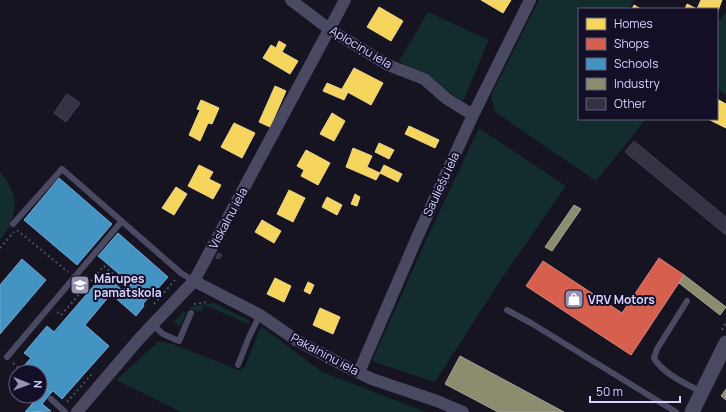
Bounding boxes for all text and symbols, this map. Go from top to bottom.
legend [578,8,718,120]
text: Homes [614,15,653,32]
street label: Aplociņu iela [327,22,395,72]
text: Shops [614,35,649,52]
text: Schools [614,55,658,72]
text: Industry [614,75,660,92]
text: Other [614,95,647,112]
street label: Sauliešu iela [419,149,463,219]
street label: Viskalnu iela [205,184,251,252]
place label: Mārupes pamatskola [94,270,162,301]
school or university icon: Mārupes pamatskola [69,274,91,296]
shop icon: VRV Motors [563,288,585,310]
place label: VRV Motors [588,291,655,308]
street label: Pakalniņu iela [288,329,362,379]
north arrow [8,364,48,404]
scale bar [590,378,680,404]
text: N [31,380,46,388]
text: 50 m [596,383,623,400]

